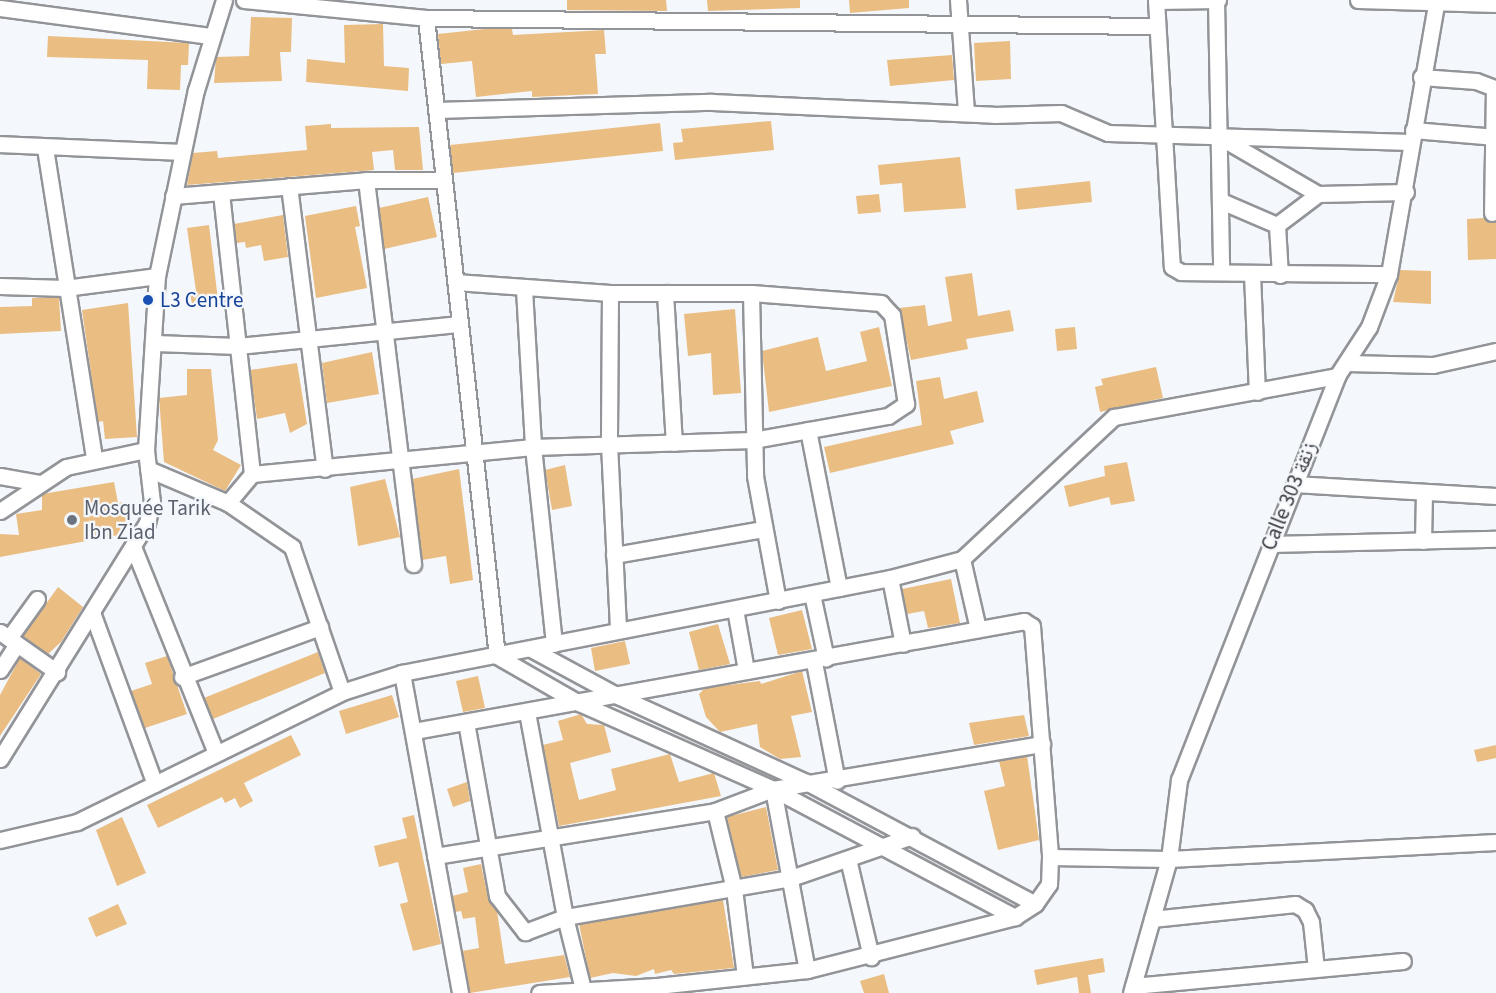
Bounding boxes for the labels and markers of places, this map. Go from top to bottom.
place label: L3 Centre [160,287,243,313]
marker: L3 Centre [141,293,155,307]
place label: Mosquée Tarik Ibn Ziad [84,495,211,545]
marker: Mosquée Tarik Ibn Ziad [65,513,79,527]

